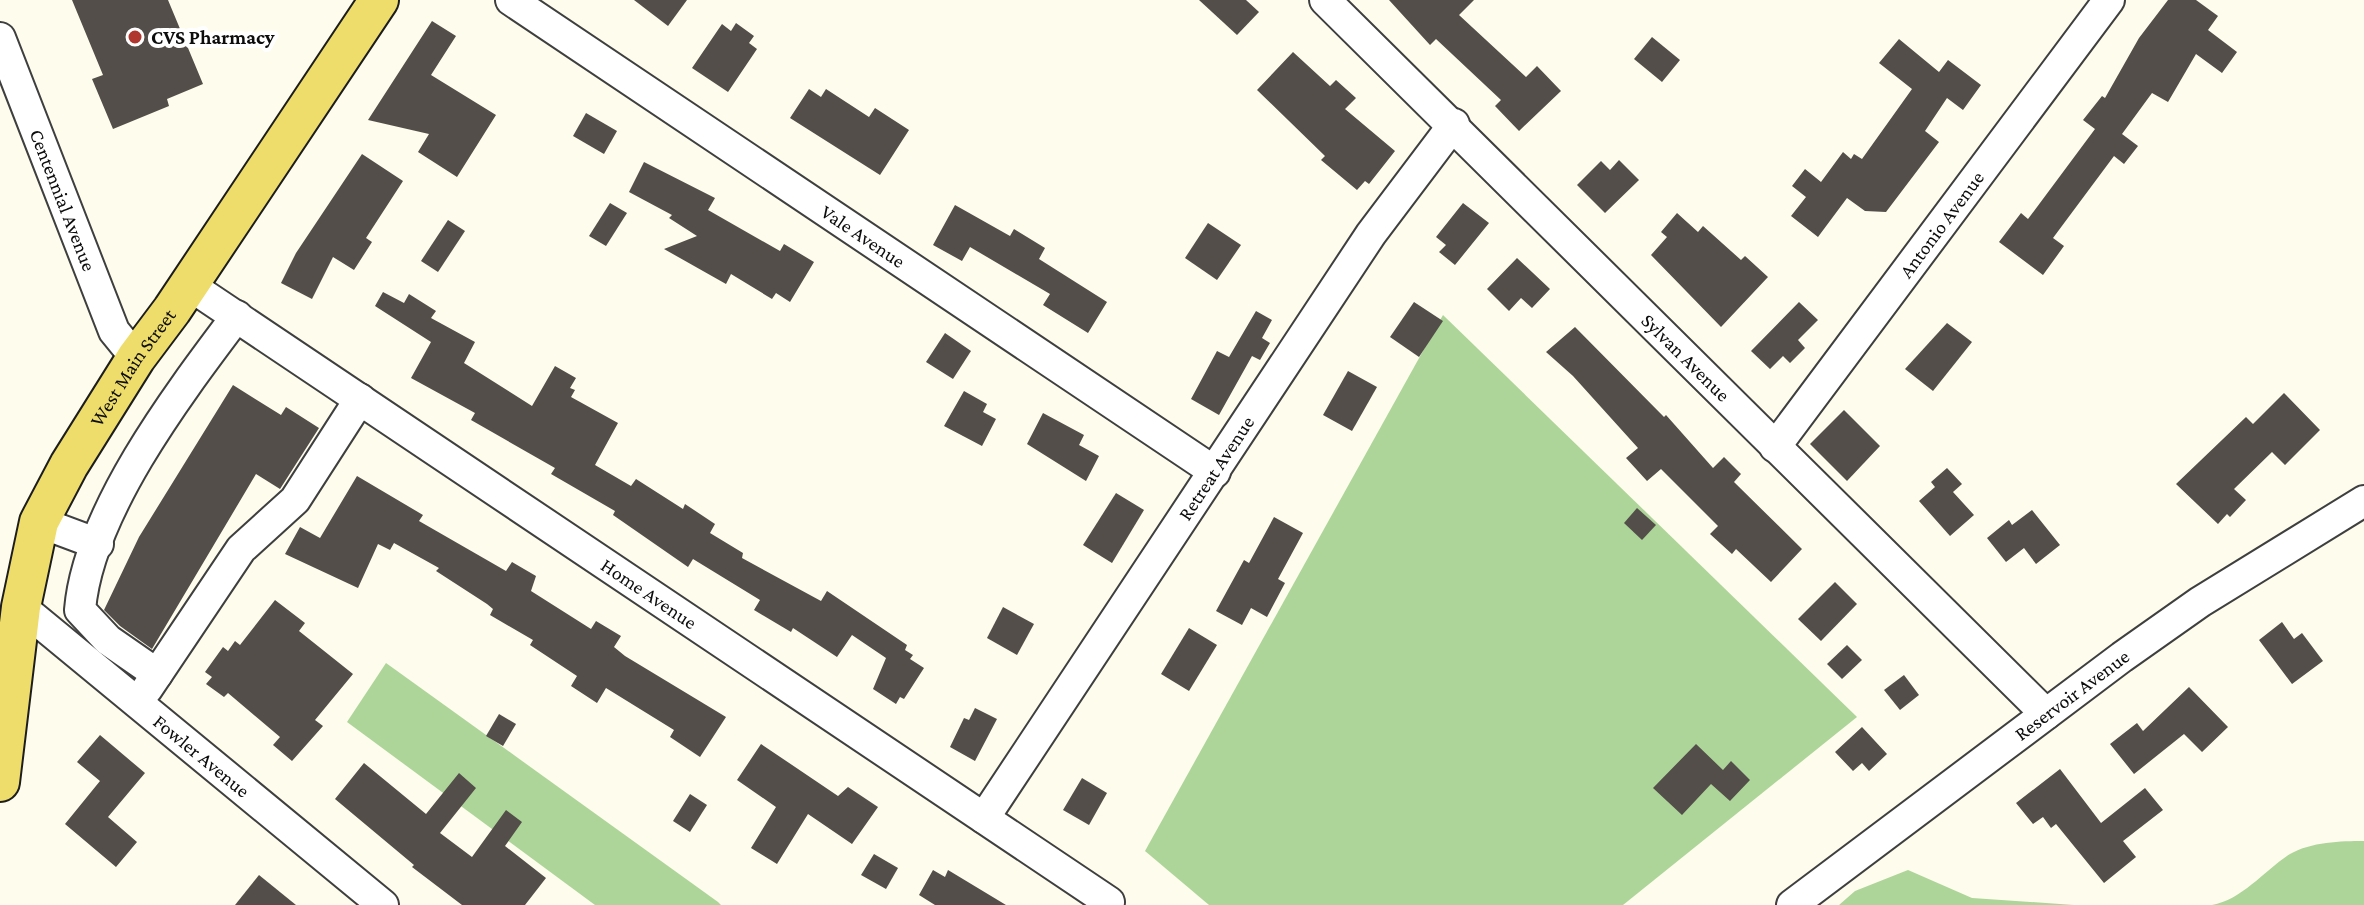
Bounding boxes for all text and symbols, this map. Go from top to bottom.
place label: CVS Pharmacy [151,26,275,48]
marker: CVS Pharmacy [126,28,144,46]
street label: Centennial Avenue [26,126,101,274]
street label: Antonio Avenue [1895,167,1988,282]
street label: Vale Avenue [817,200,910,272]
street label: West Main Street [85,304,180,430]
street label: Sylvan Avenue [1637,309,1735,406]
street label: Retreat Avenue [1174,411,1259,524]
street label: Home Avenue [597,554,701,634]
street label: Reservoir Avenue [2010,644,2133,745]
street label: Fowler Avenue [149,710,254,802]

